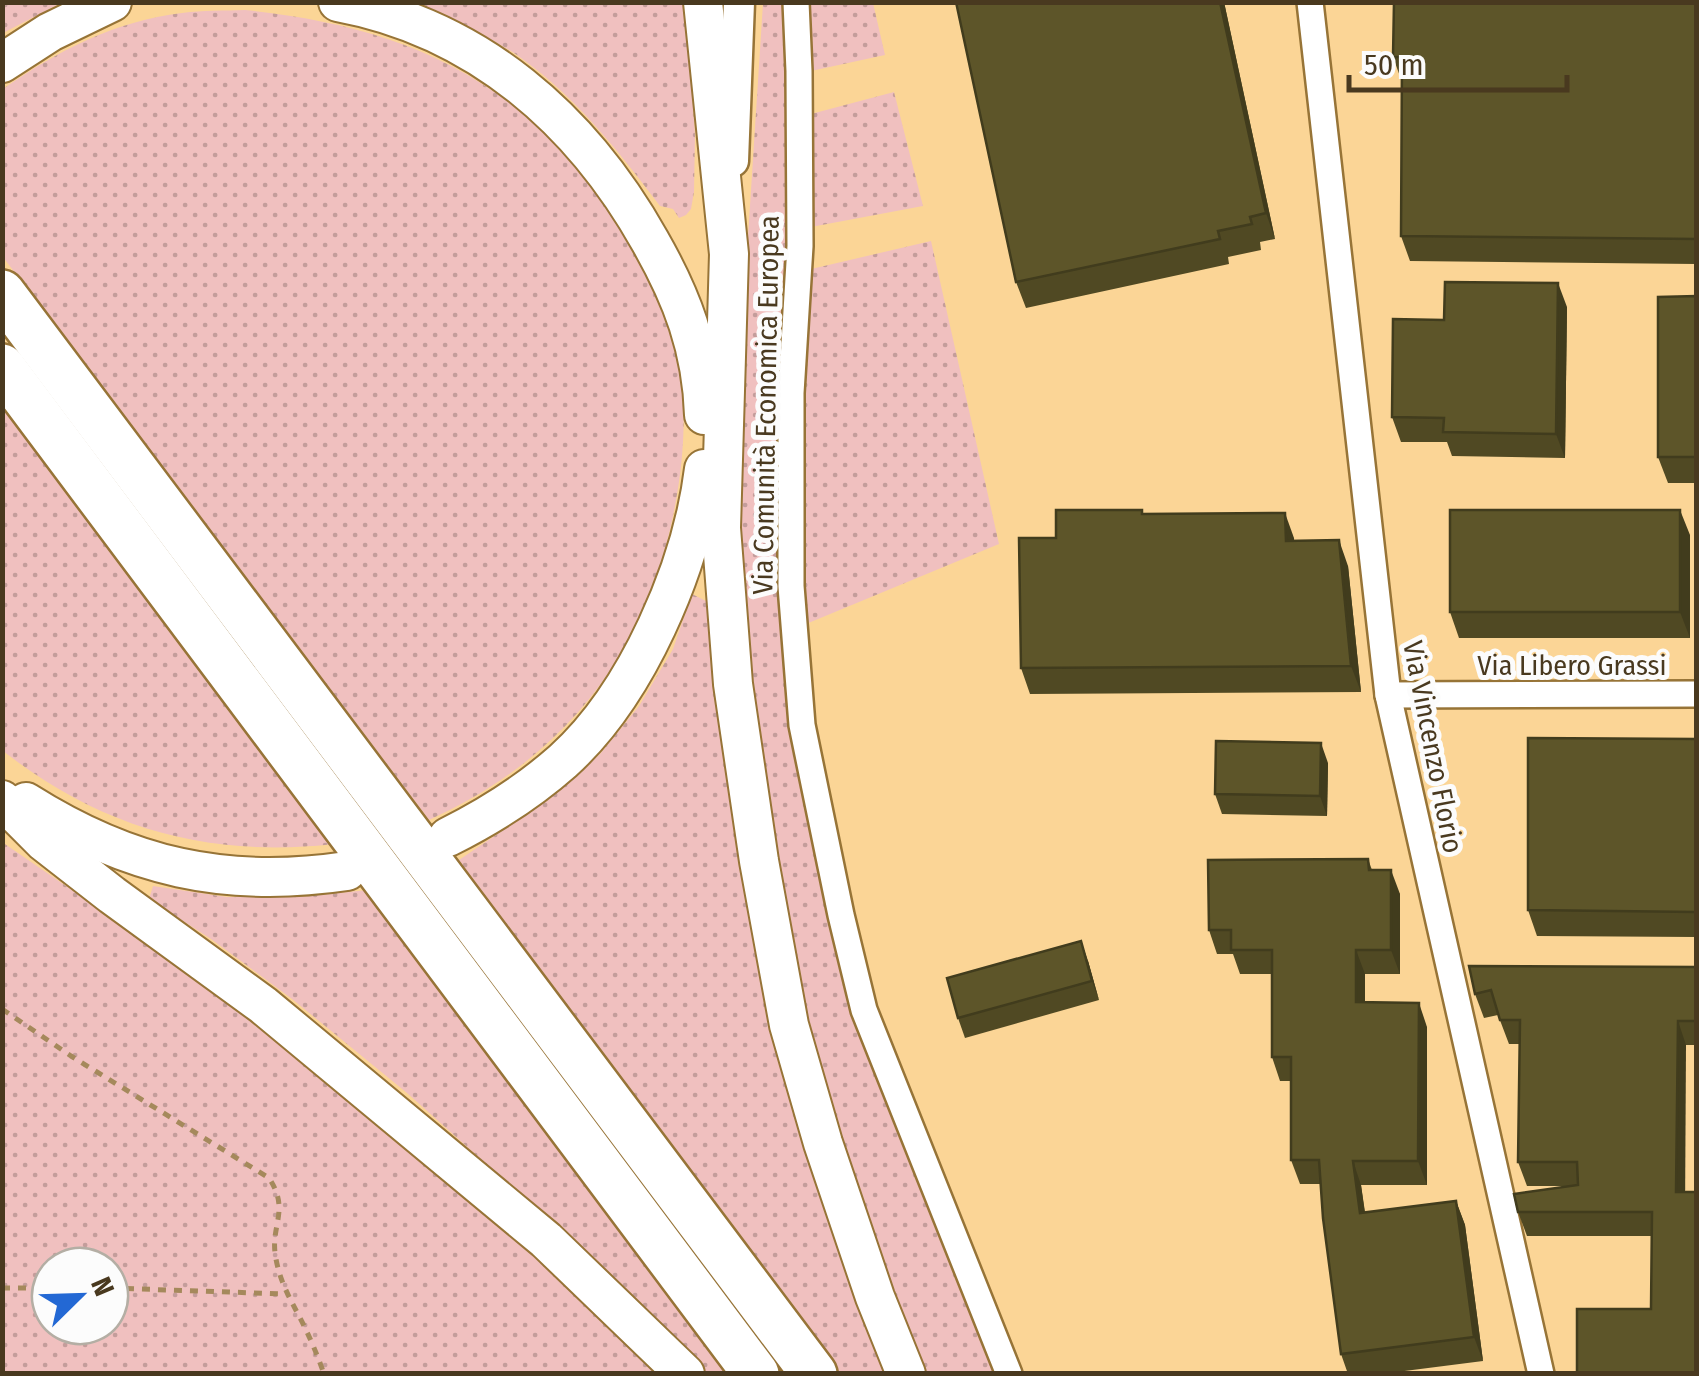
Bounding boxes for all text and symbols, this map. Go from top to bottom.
scale bar [1349,30,1566,92]
text: 50 m [1364,47,1424,83]
street label: Via Comunità Economica Europea [746,215,786,595]
street label: Via Vincenzo Florio [1396,638,1470,856]
street label: Via Libero Grassi [1477,649,1667,682]
north arrow [30,1246,130,1346]
text: N [84,1272,121,1301]

